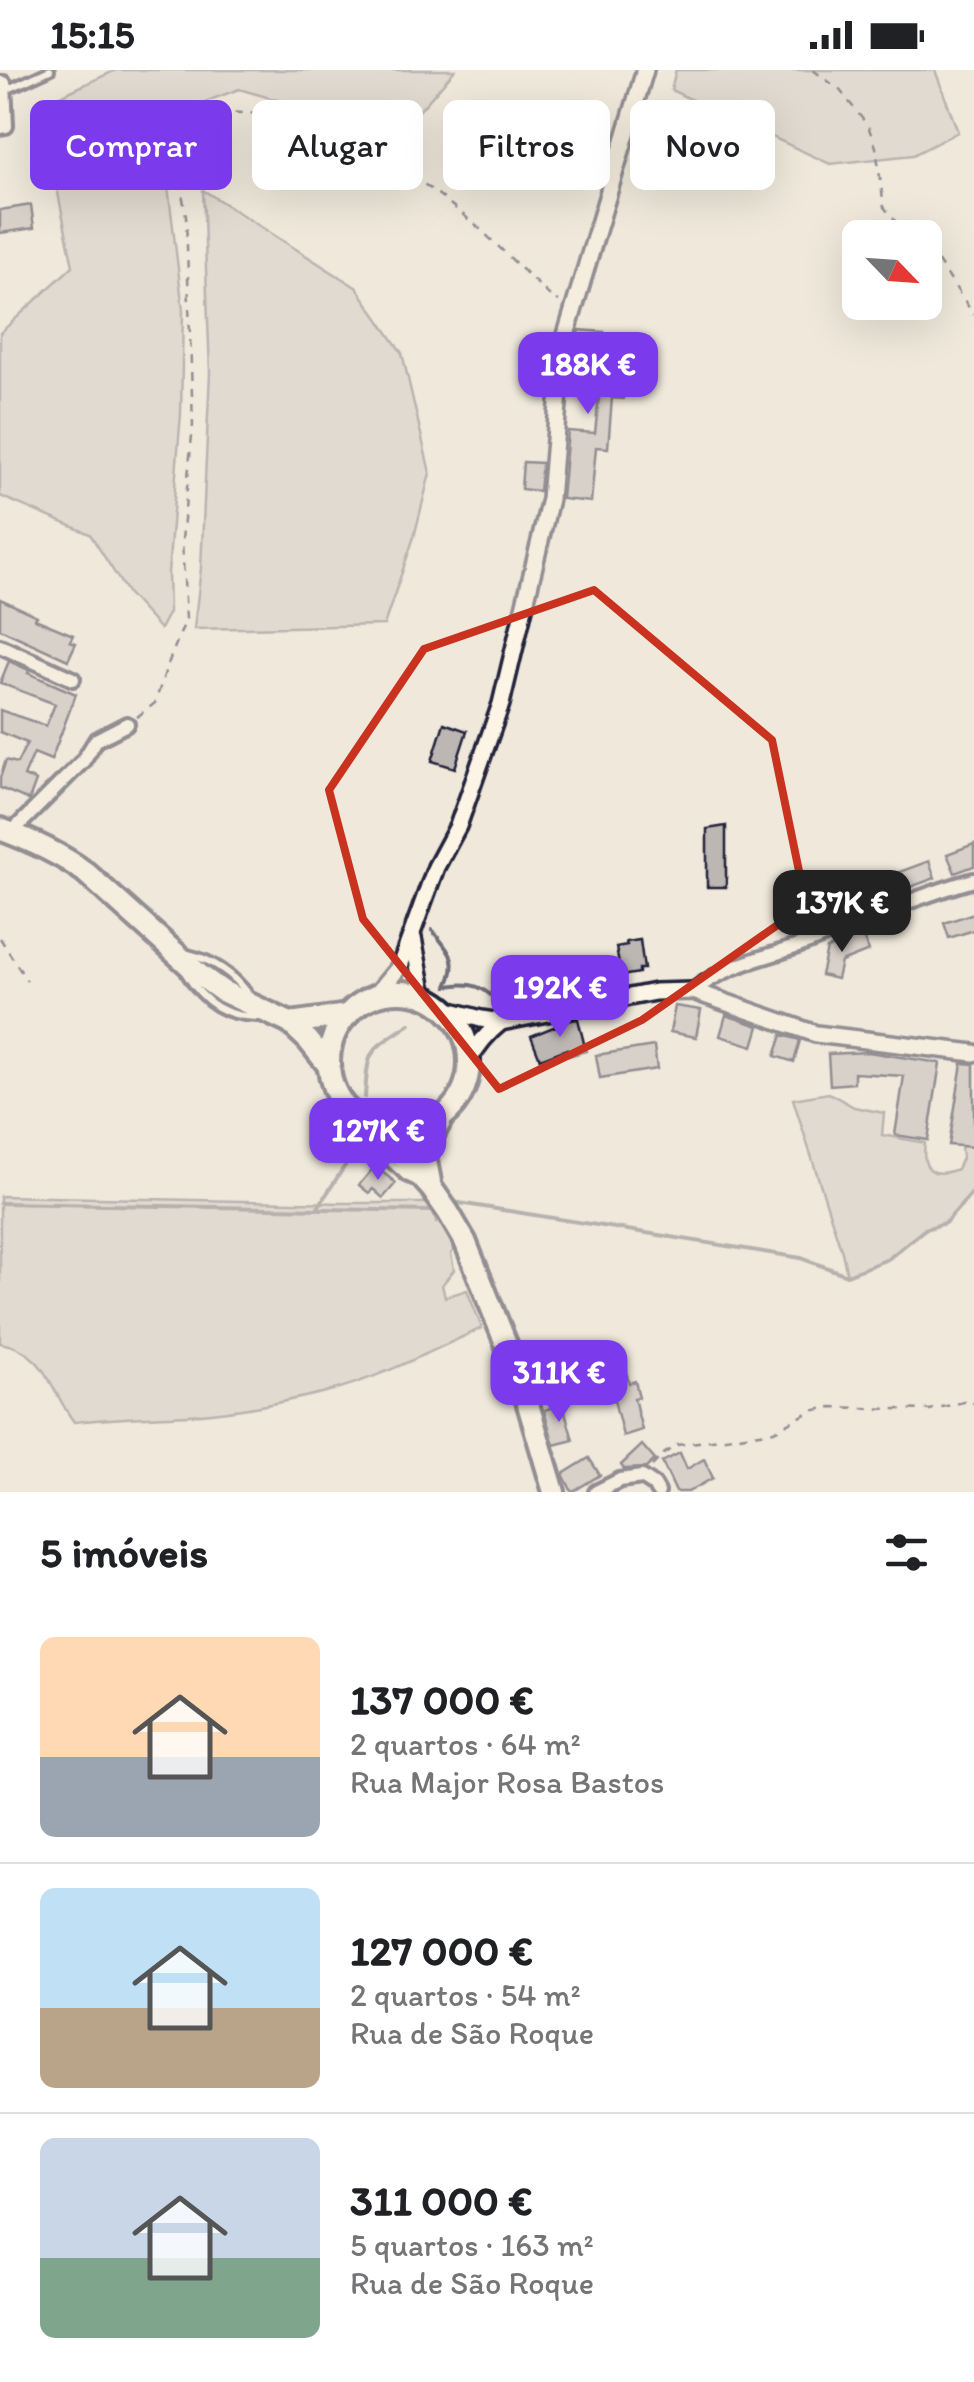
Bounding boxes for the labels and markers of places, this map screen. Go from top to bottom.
pin: 188K € [507,332,669,417]
pin: 137K € [761,870,923,955]
pin: 192K € [479,955,641,1040]
pin: 127K € [297,1098,459,1183]
pin: 311K € [478,1340,640,1425]

